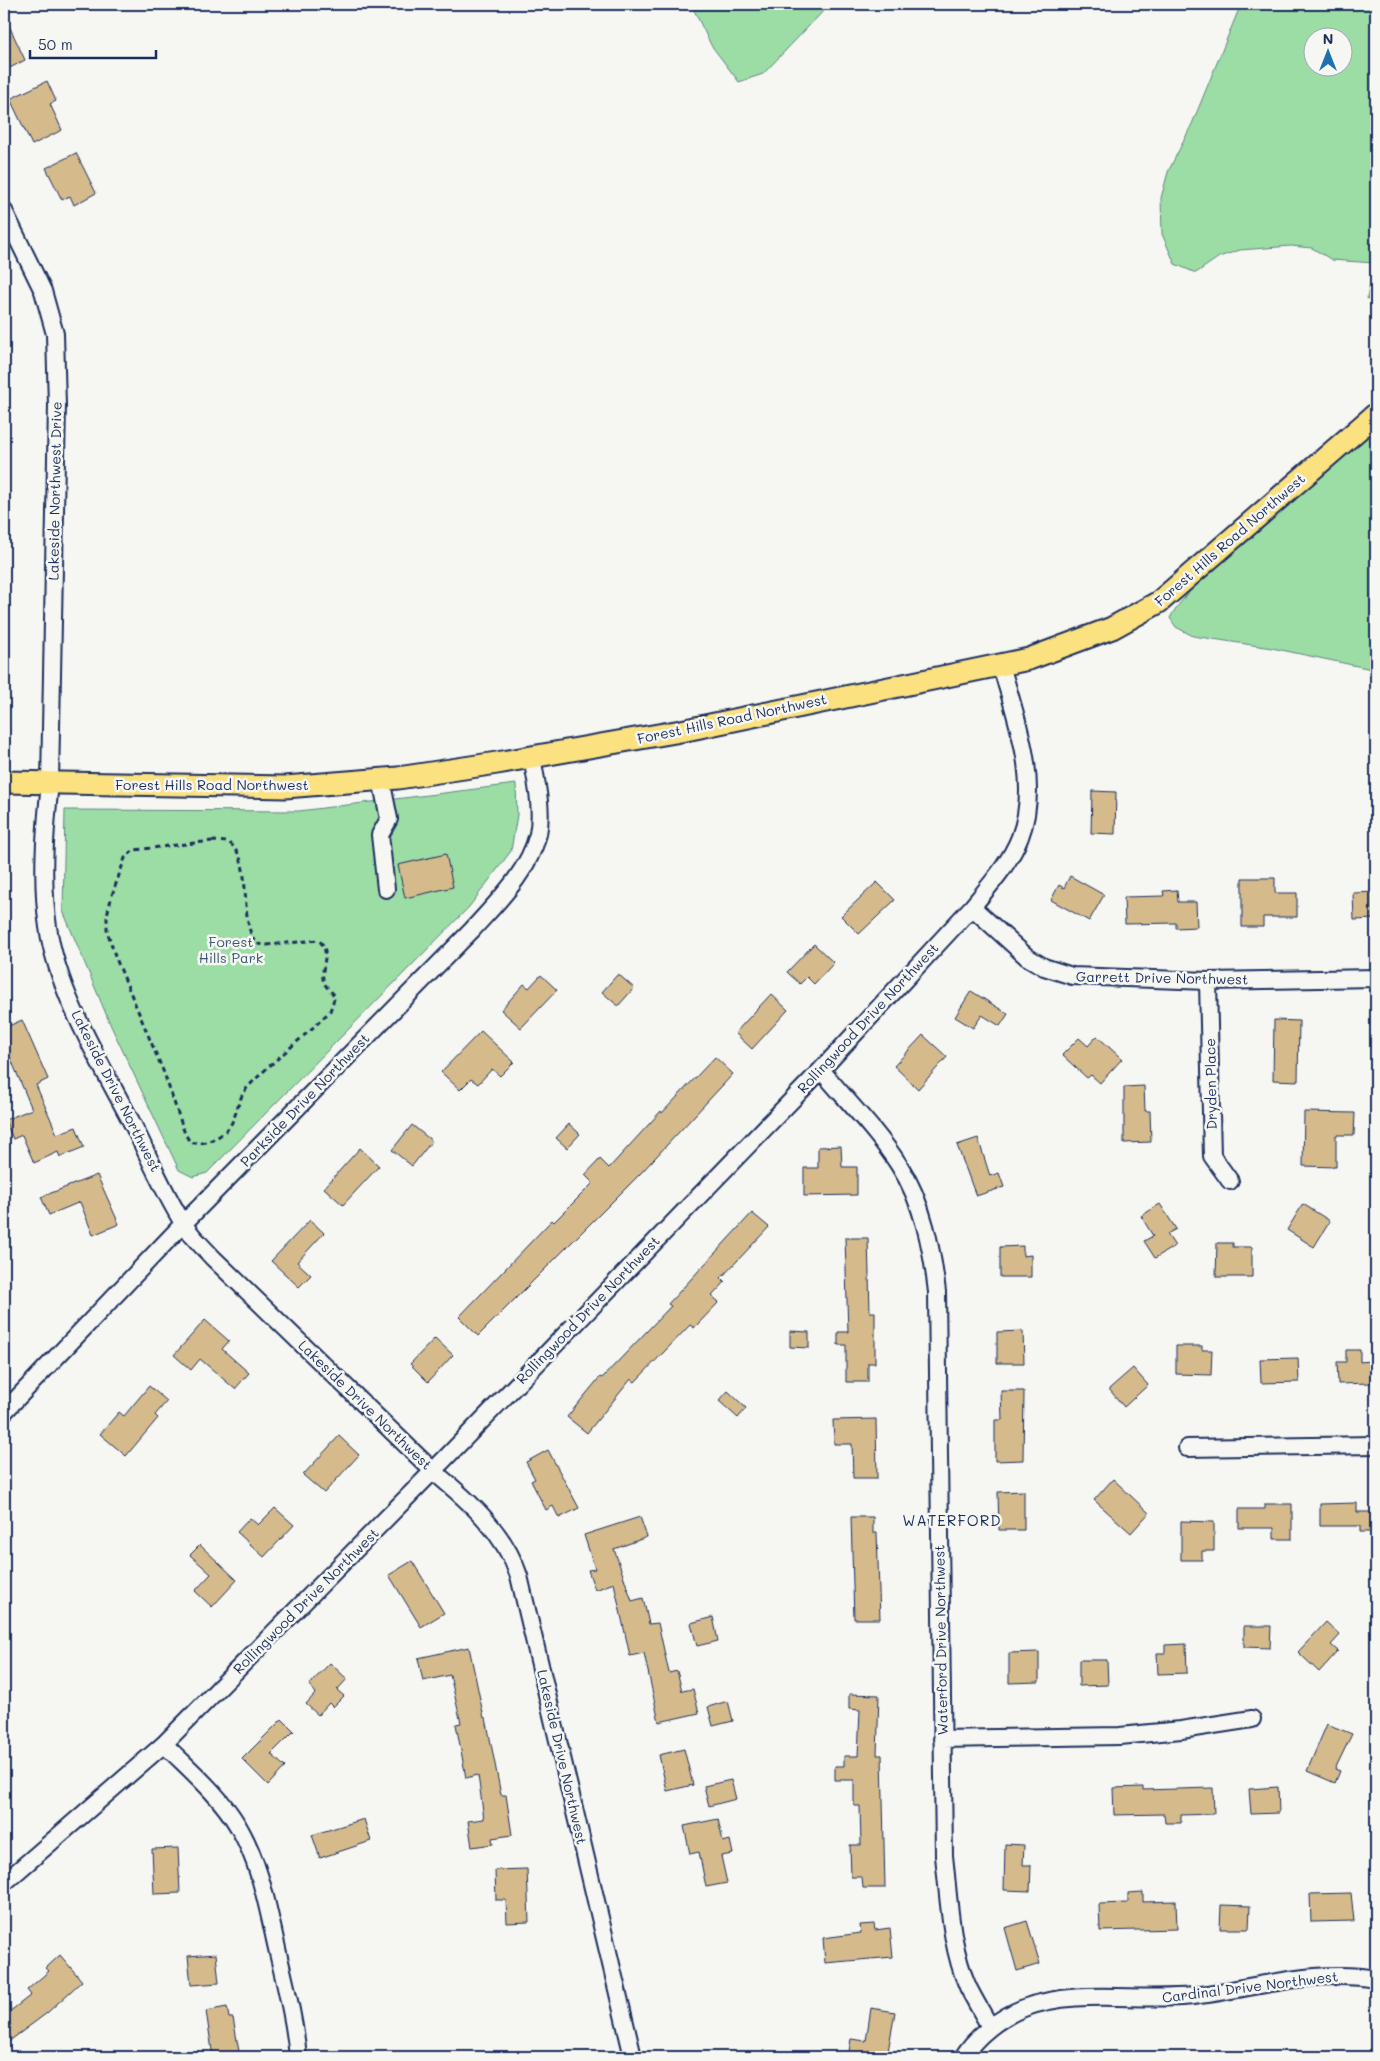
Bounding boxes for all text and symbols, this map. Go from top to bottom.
scale bar [30,28,156,60]
north arrow [1302,28,1352,78]
text: N [1323,29,1333,48]
text: 50 m [38,34,73,54]
street label: Lakeside Northwest Drive [43,401,66,581]
street label: Forest Hills Road Northwest [1150,469,1309,610]
street label: Forest Hills Road Northwest [635,689,828,748]
street label: Forest Hills Road Northwest [115,775,309,794]
park label: Forest Hills Park [199,932,263,967]
street label: Rollingwood Drive Northwest [793,938,942,1097]
street label: Garrett Drive Northwest [1076,966,1248,989]
street label: Lakeside Drive Northwest [67,1007,166,1175]
street label: Parkside Drive Northwest [236,1029,373,1170]
street label: Dryden Place [1200,1038,1221,1130]
street label: Rollingwood Drive Northwest [512,1231,664,1388]
street label: Lakeside Drive Northwest [294,1336,436,1474]
district label: WATERFORD [902,1510,1002,1530]
street label: Rollingwood Drive Northwest [229,1524,383,1678]
street label: Waterford Drive Northwest [929,1545,952,1736]
street label: Lakeside Drive Northwest [533,1668,592,1846]
street label: Cardinal Drive Northwest [1161,1966,1339,2007]

